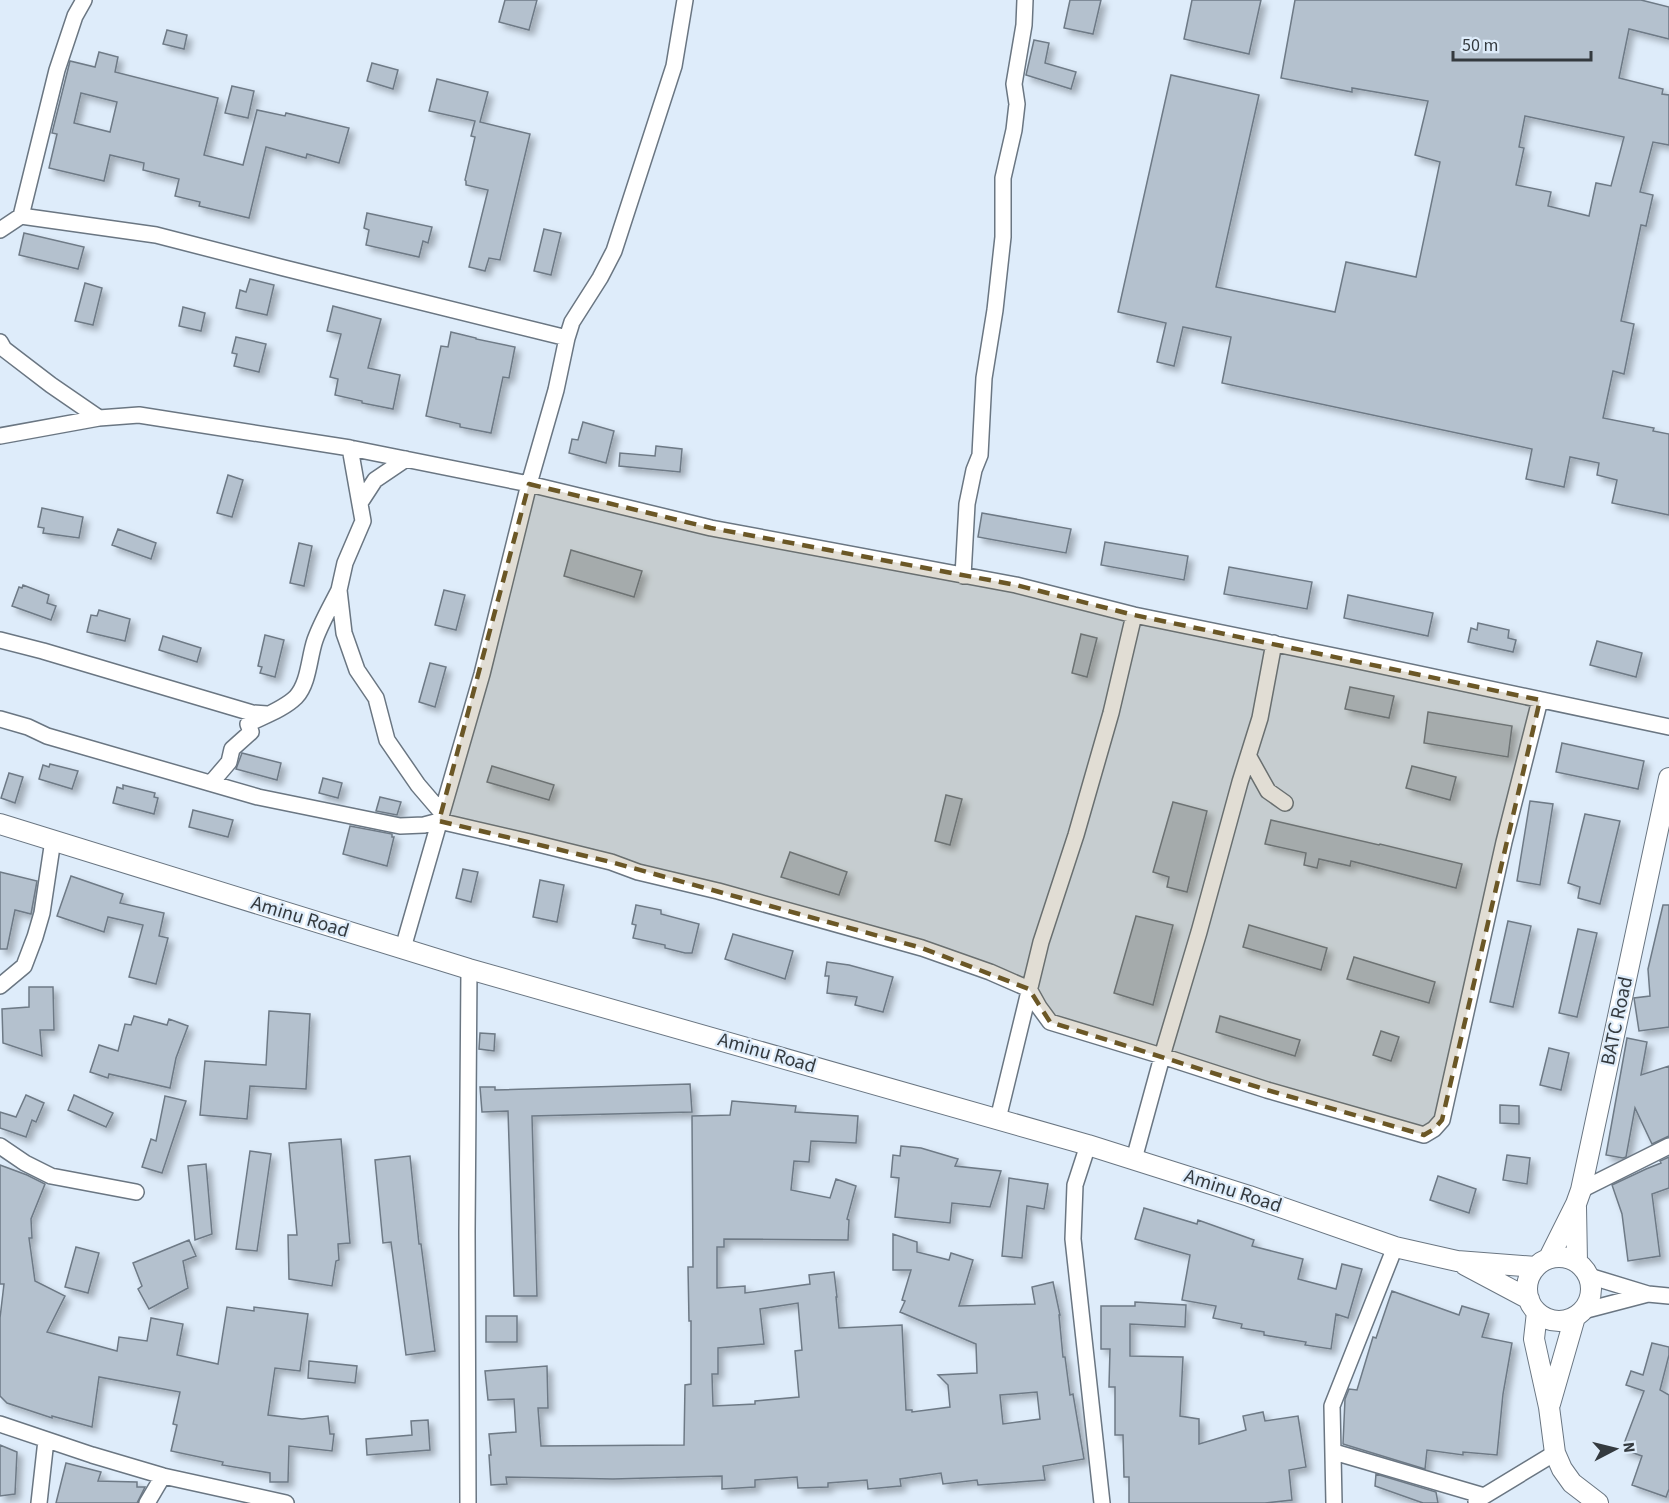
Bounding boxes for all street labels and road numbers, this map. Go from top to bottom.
street label: Aminu Road [248,889,352,945]
street label: BATC Road [1594,974,1640,1068]
street label: Aminu Road [715,1026,819,1080]
street label: Aminu Road [1181,1162,1285,1220]

